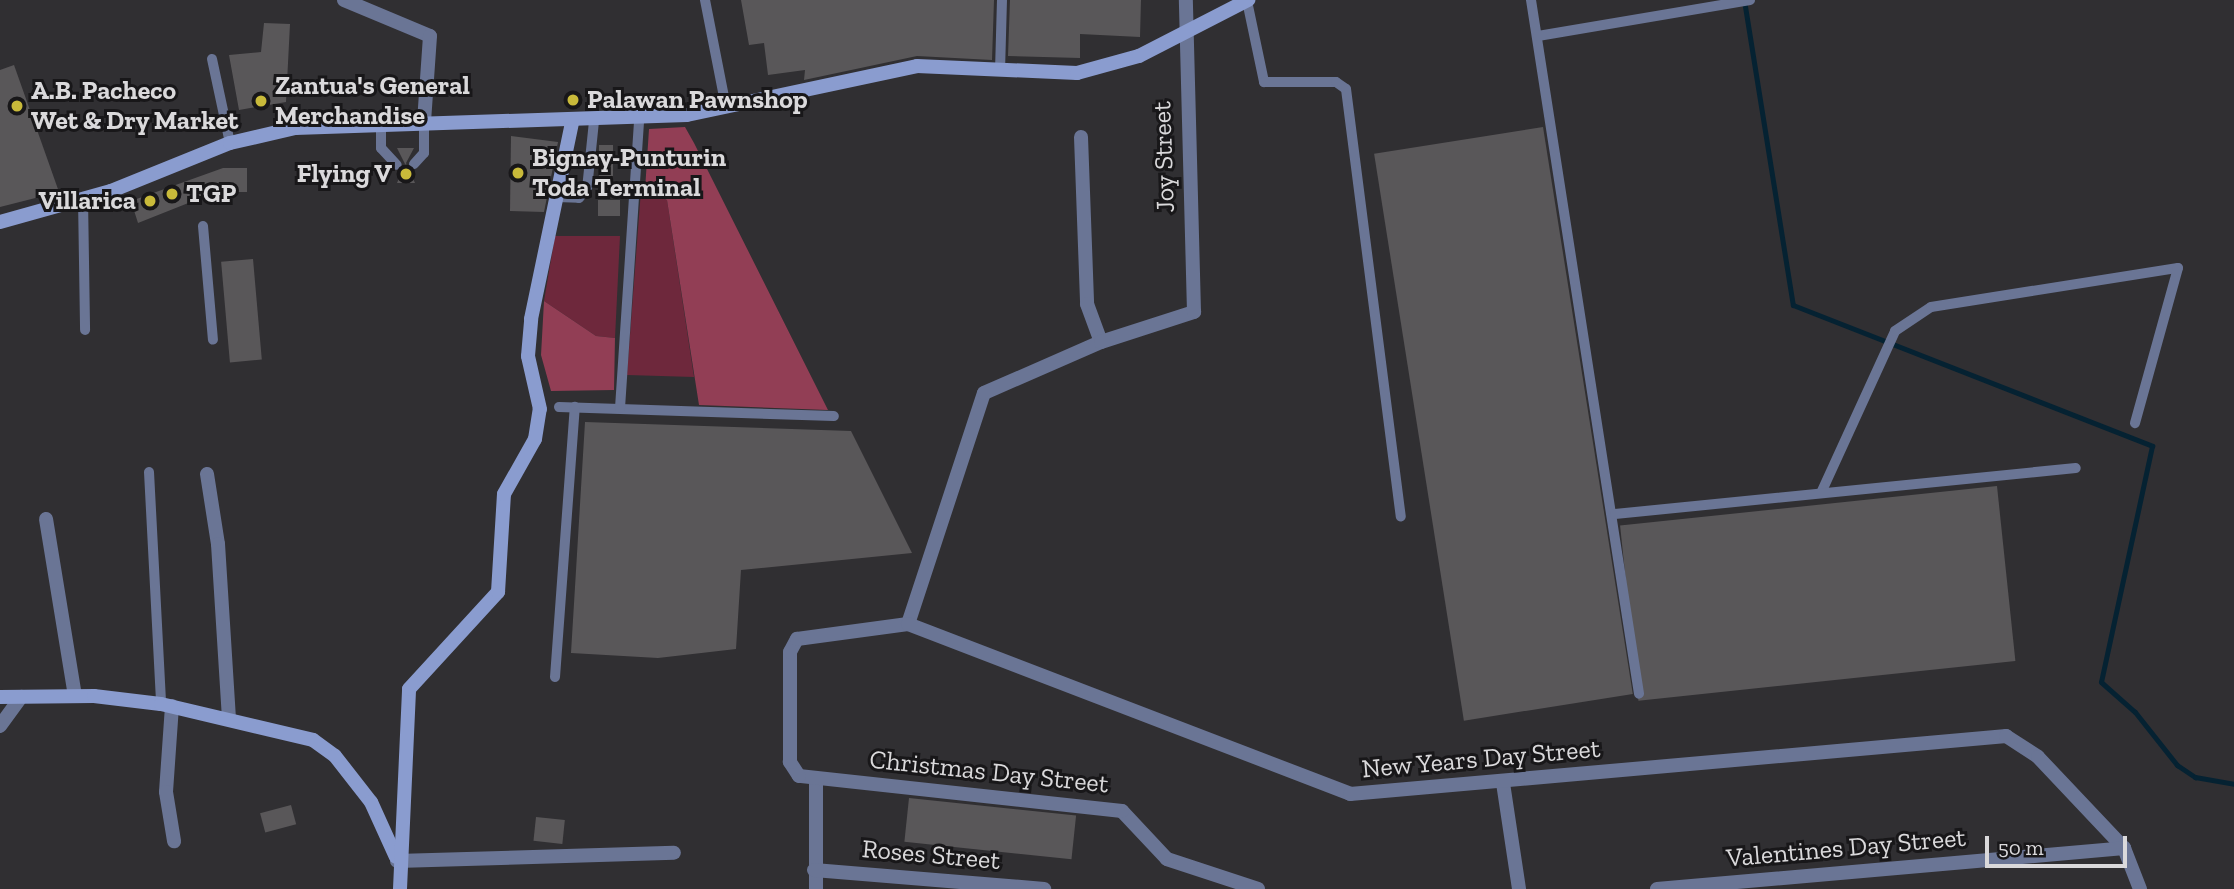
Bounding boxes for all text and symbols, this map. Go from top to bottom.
place label: Zantua's General Merchandise [275,70,470,132]
place label: A.B. Pacheco Wet & Dry Market [31,75,239,136]
place label: Palawan Pawnshop [587,84,808,116]
marker: Palawan Pawnshop [565,92,581,108]
marker: Zantua's General Merchandise [253,93,269,109]
marker: A.B. Pacheco Wet & Dry Market [9,98,25,114]
street label: Joy Street [1146,101,1182,213]
place label: Bignay-Punturin Toda Terminal [532,142,726,204]
place label: Flying V [296,158,392,190]
marker: Bignay-Punturin Toda Terminal [510,165,526,181]
marker: Flying V [398,166,414,182]
place label: TGP [186,178,236,210]
place label: Villarica [39,185,136,217]
marker: TGP [164,186,180,202]
marker: Villarica [142,193,158,209]
street label: New Years Day Street [1359,733,1603,785]
street label: Christmas Day Street [868,744,1110,800]
street label: Valentines Day Street [1725,822,1967,874]
scale bar [1989,822,2131,866]
street label: Roses Street [861,833,1001,877]
text: 50 m [1998,835,2044,860]

